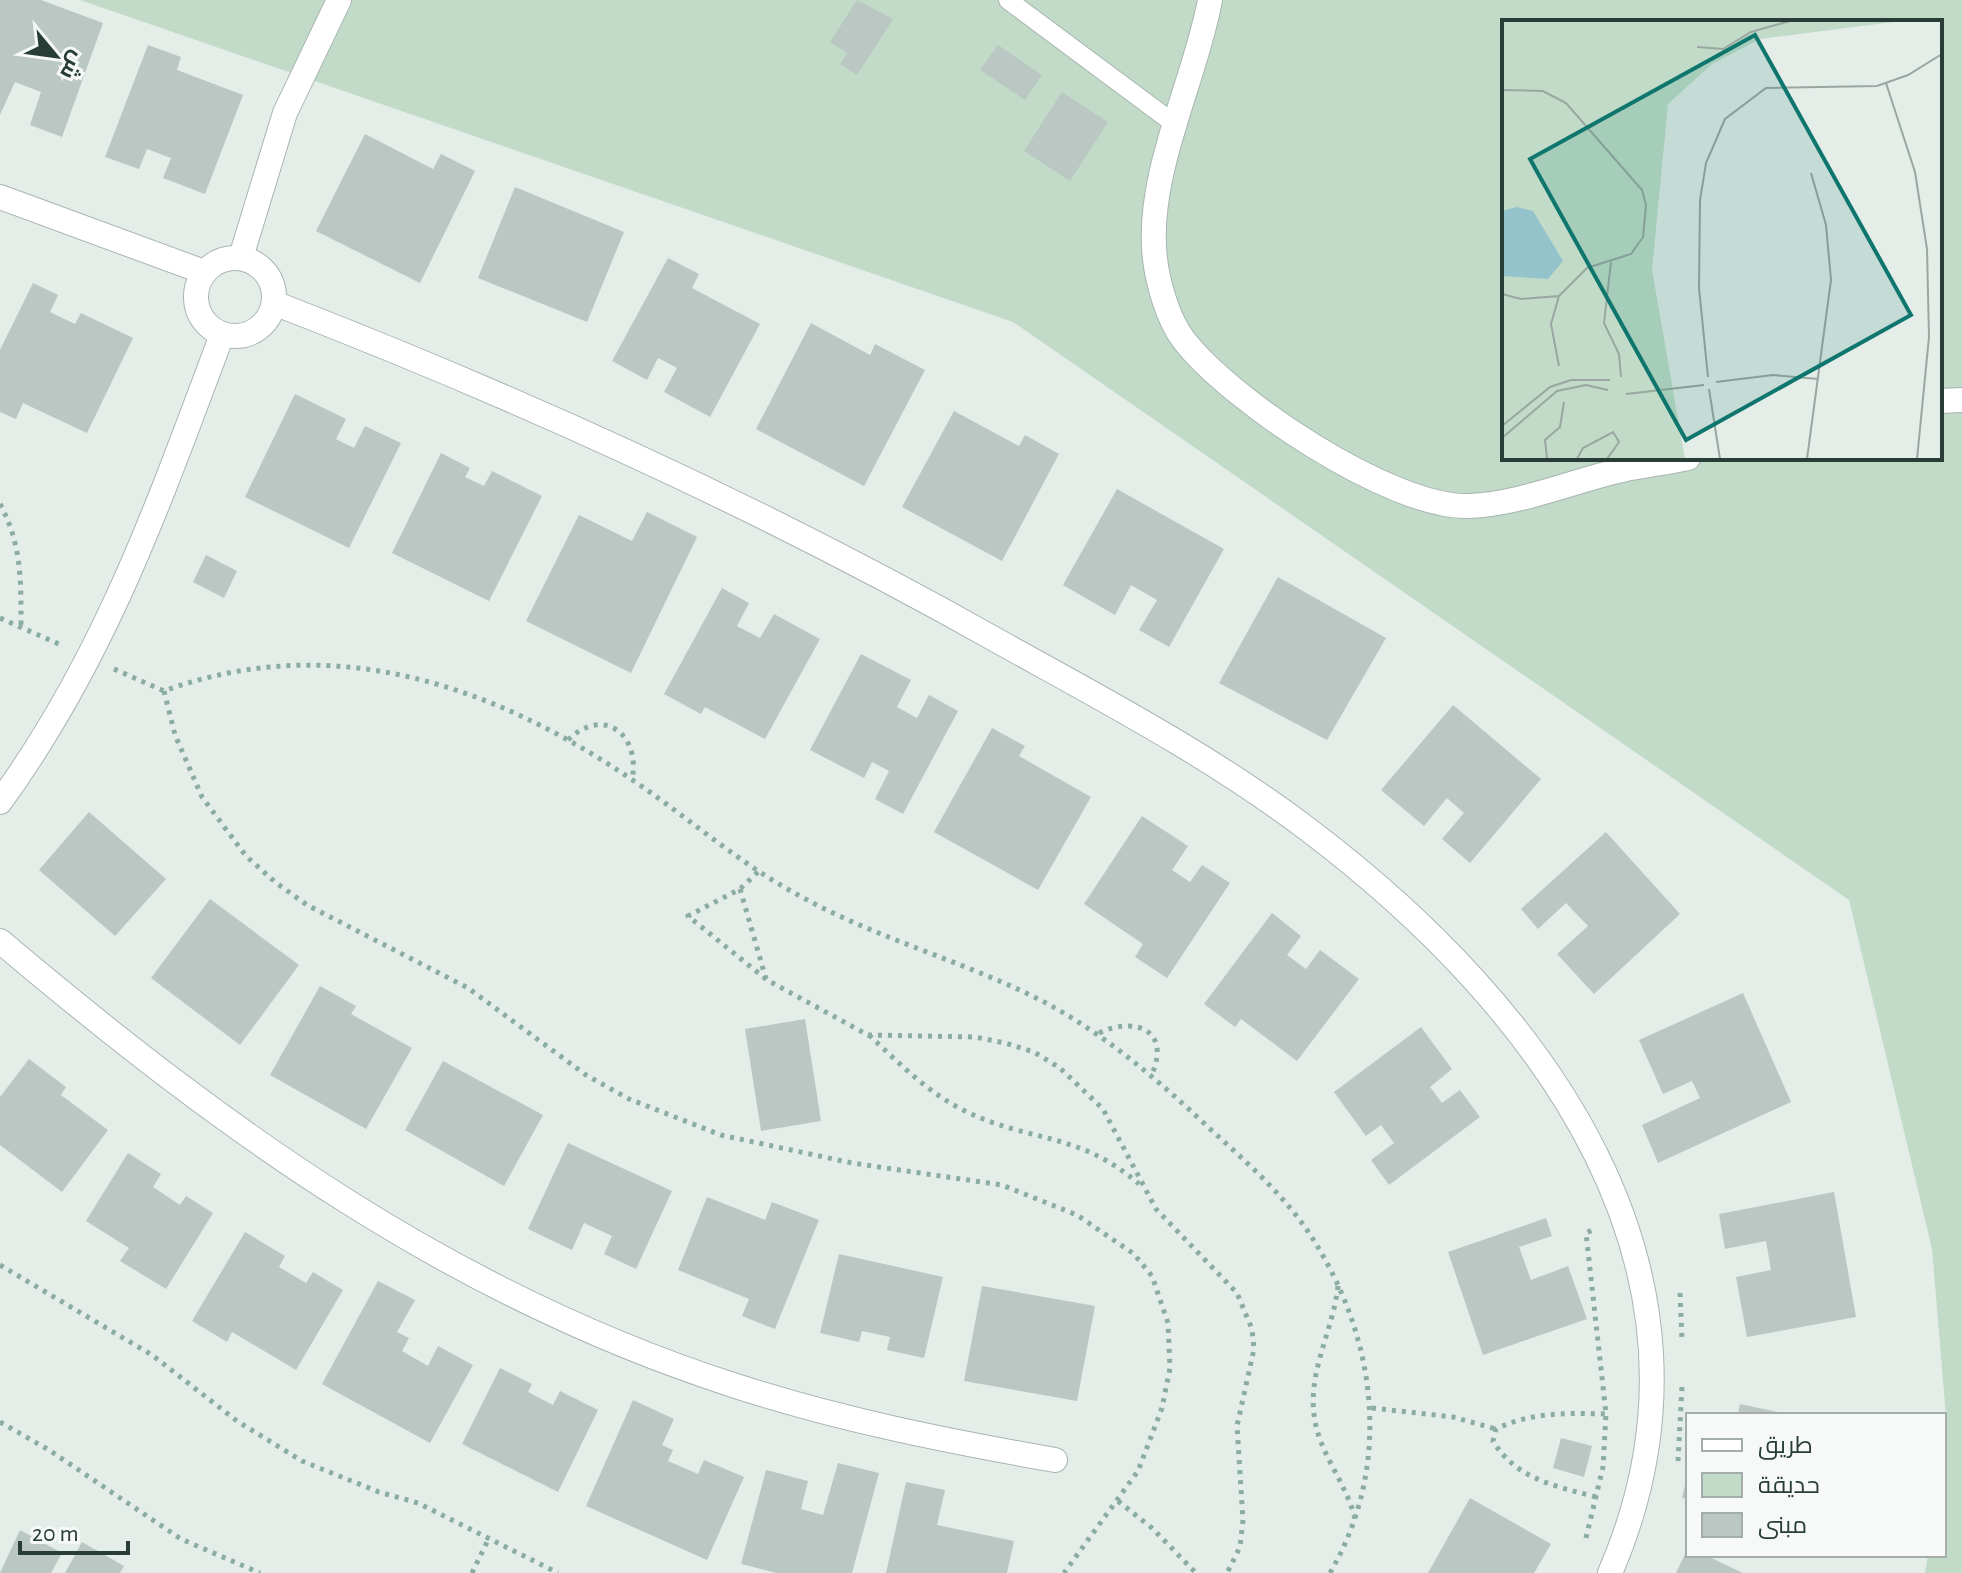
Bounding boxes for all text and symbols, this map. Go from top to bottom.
north arrow [16,16,96,96]
inset map [1502,20,1942,460]
text: ش [54,47,90,83]
legend [1686,1413,1946,1557]
text: طريق [1758,1434,1813,1460]
text: حديقة [1758,1474,1820,1498]
scale bar [20,1505,128,1555]
text: مبنى [1758,1514,1807,1539]
text: 20 m [32,1522,79,1546]

